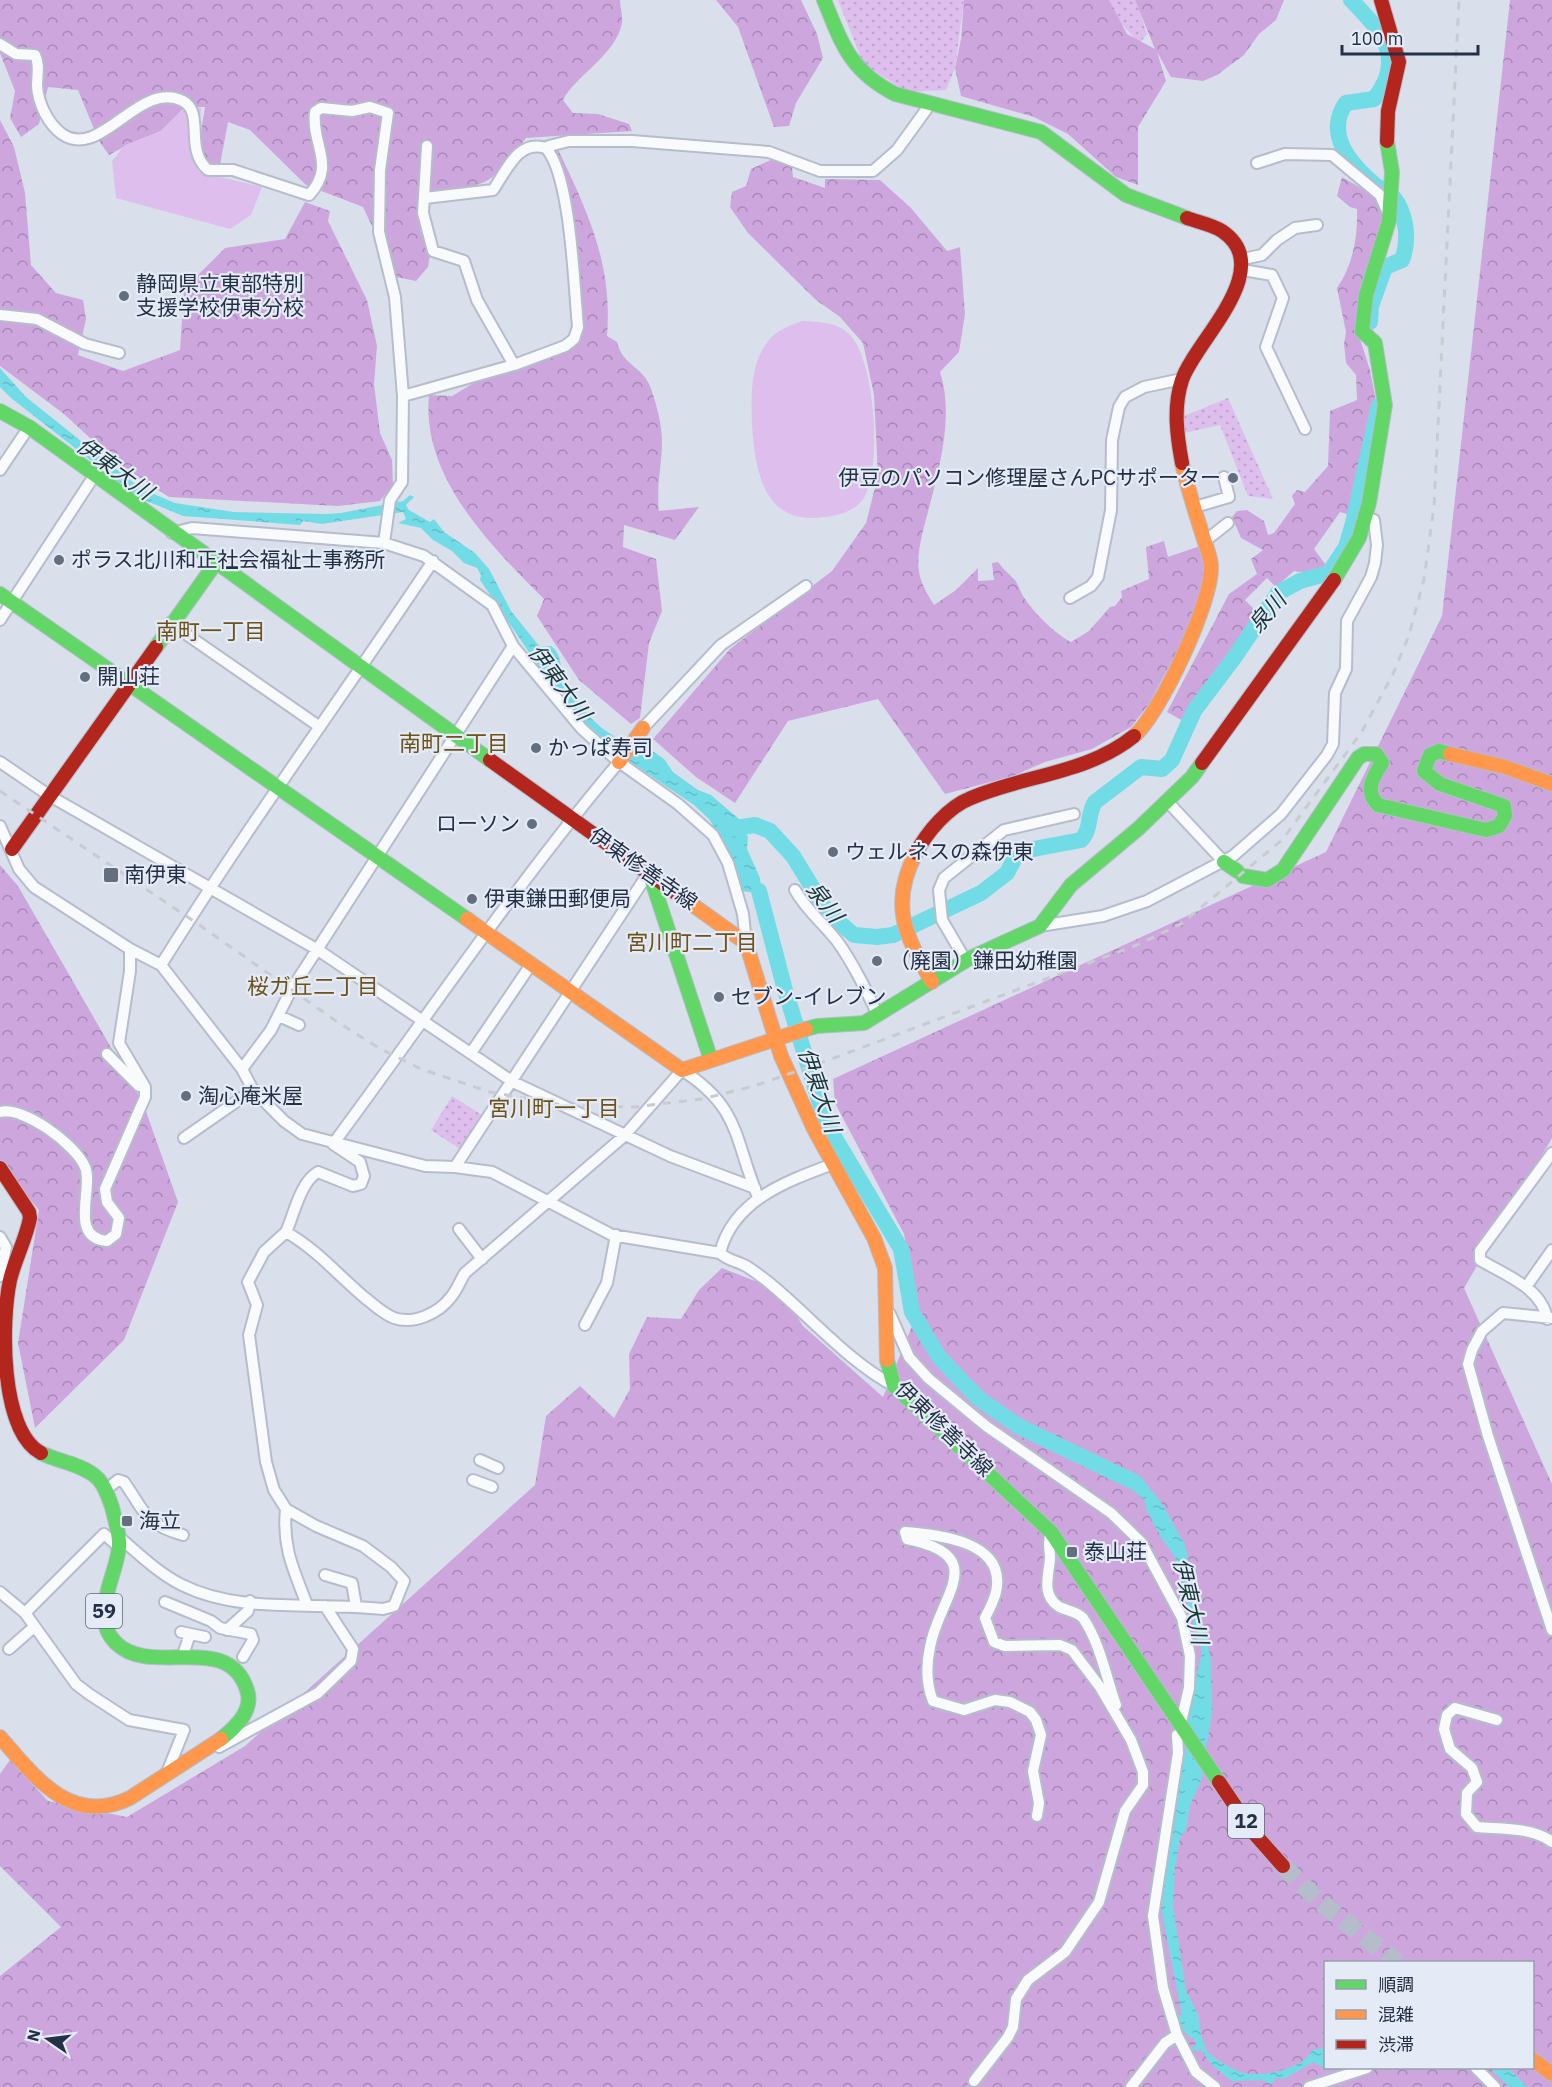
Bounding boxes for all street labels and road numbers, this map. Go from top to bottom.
street label: 伊東修善寺線 [584,821,703,916]
street label: 伊東修善寺線 [890,1374,1000,1482]
road number: 59 [86,1594,122,1628]
road number: 12 [1228,1804,1264,1838]

